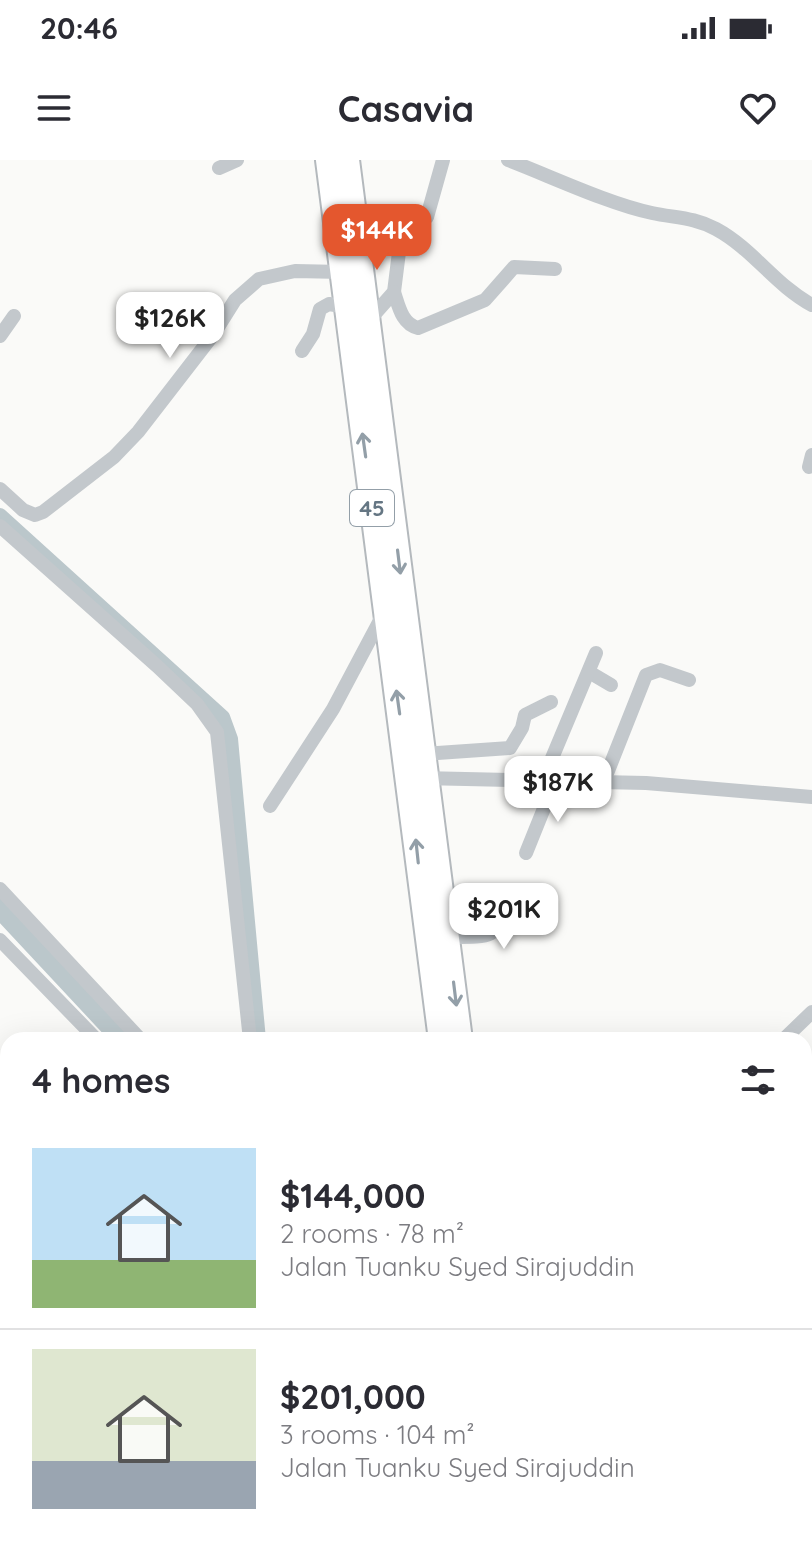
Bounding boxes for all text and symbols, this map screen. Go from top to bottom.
text: 20:46 [40,9,118,47]
icon: menu [32,86,76,130]
text: Casavia [338,86,474,131]
icon: heart [736,86,780,130]
pin: $144K [321,204,433,272]
text: $144K [340,213,414,246]
pin: $126K [114,292,226,360]
text: $126K [134,301,206,334]
one-way arrow [356,432,371,459]
road number: 45 [350,490,394,526]
one-way arrow [392,548,407,575]
one-way arrow [390,690,405,716]
pin: $187K [502,756,614,824]
text: $187K [522,765,594,798]
one-way arrow [409,839,424,865]
pin: $201K [448,883,560,951]
text: $201K [467,892,541,925]
one-way arrow [447,980,462,1007]
icon: filters [736,1058,780,1102]
text: 4 homes [32,1059,170,1102]
text: $144,000 [280,1174,426,1217]
icon: home [96,1180,192,1276]
text: 2 rooms · 78 m² [280,1217,464,1250]
text: Jalan Tuanku Syed Sirajuddin [280,1250,635,1283]
text: $201,000 [280,1375,426,1418]
icon: home [96,1381,192,1477]
text: 3 rooms · 104 m² [280,1418,475,1451]
text: Jalan Tuanku Syed Sirajuddin [280,1451,635,1484]

